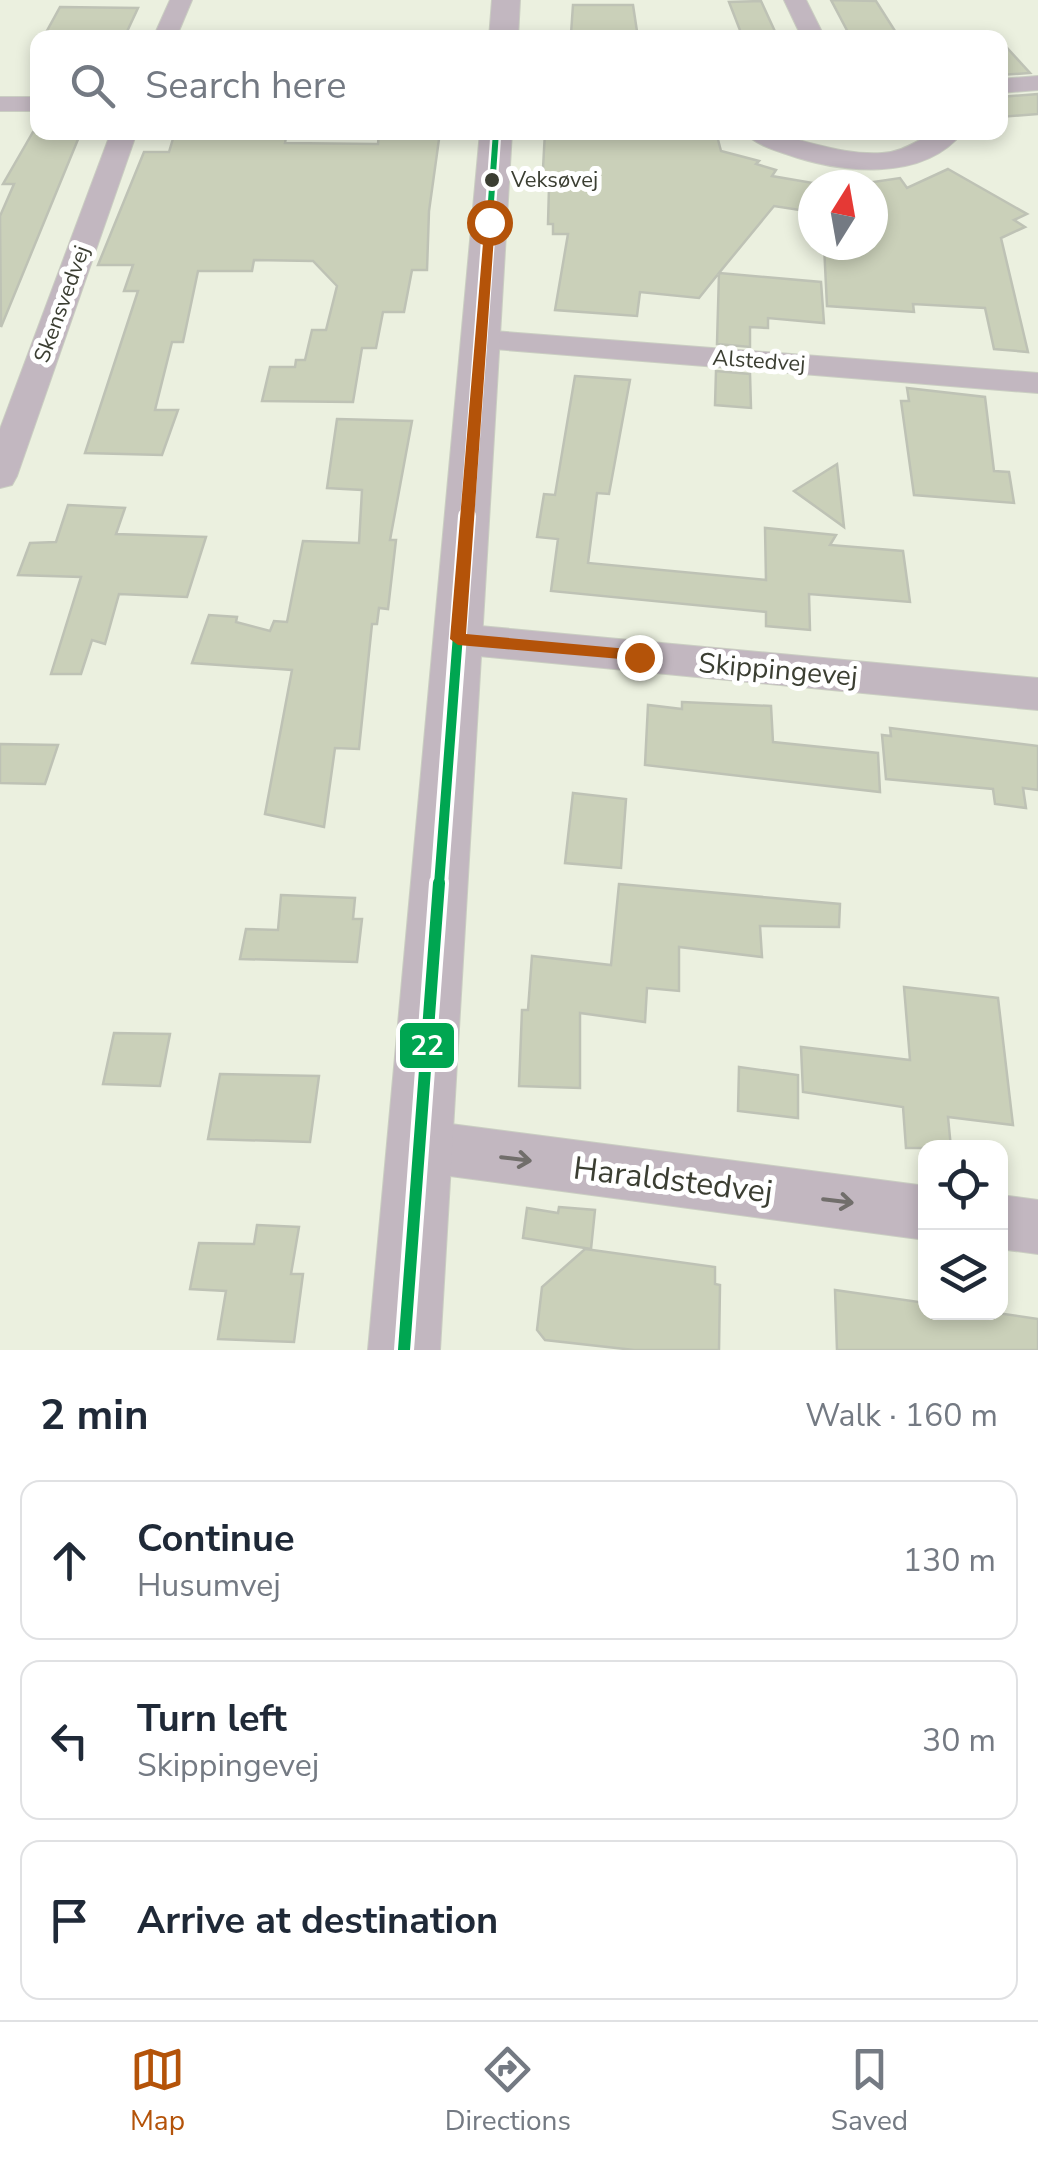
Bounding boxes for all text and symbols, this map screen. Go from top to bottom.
search box [30,30,1008,140]
icon: search [65,58,120,113]
text: Search here [145,60,346,111]
place label: Veksøvej [510,165,598,195]
marker: Veksøvej [482,170,502,190]
north arrow [798,170,888,260]
route start [467,200,513,246]
street label: Skensvedvej [27,241,97,367]
street label: Alstedvej [712,343,806,379]
route end [617,635,663,681]
street label: Skippingevej [697,644,859,696]
line badge: 22 [398,1021,456,1070]
text: 22 [410,1027,444,1065]
map controls [918,1140,1008,1320]
button: locate [918,1140,1008,1230]
street label: Haraldstedvej [571,1146,775,1214]
one-way arrow [500,1150,532,1169]
one-way arrow [822,1192,854,1211]
button: layers [918,1230,1008,1320]
text: 2 min [40,1387,149,1444]
text: Walk · 160 m [805,1394,998,1437]
text: Continue [137,1513,295,1564]
icon: ahead [42,1533,97,1588]
text: 130 m [903,1539,996,1582]
text: Husumvej [137,1564,281,1607]
text: Turn left [137,1693,287,1744]
icon: left [42,1713,97,1768]
text: 30 m [922,1719,996,1762]
text: Skippingevej [137,1744,319,1787]
icon: arrive [42,1893,97,1948]
text: Arrive at destination [137,1895,498,1946]
tab: Map [130,2042,185,2140]
tab: Directions [445,2042,571,2140]
tab: Saved [831,2042,908,2140]

